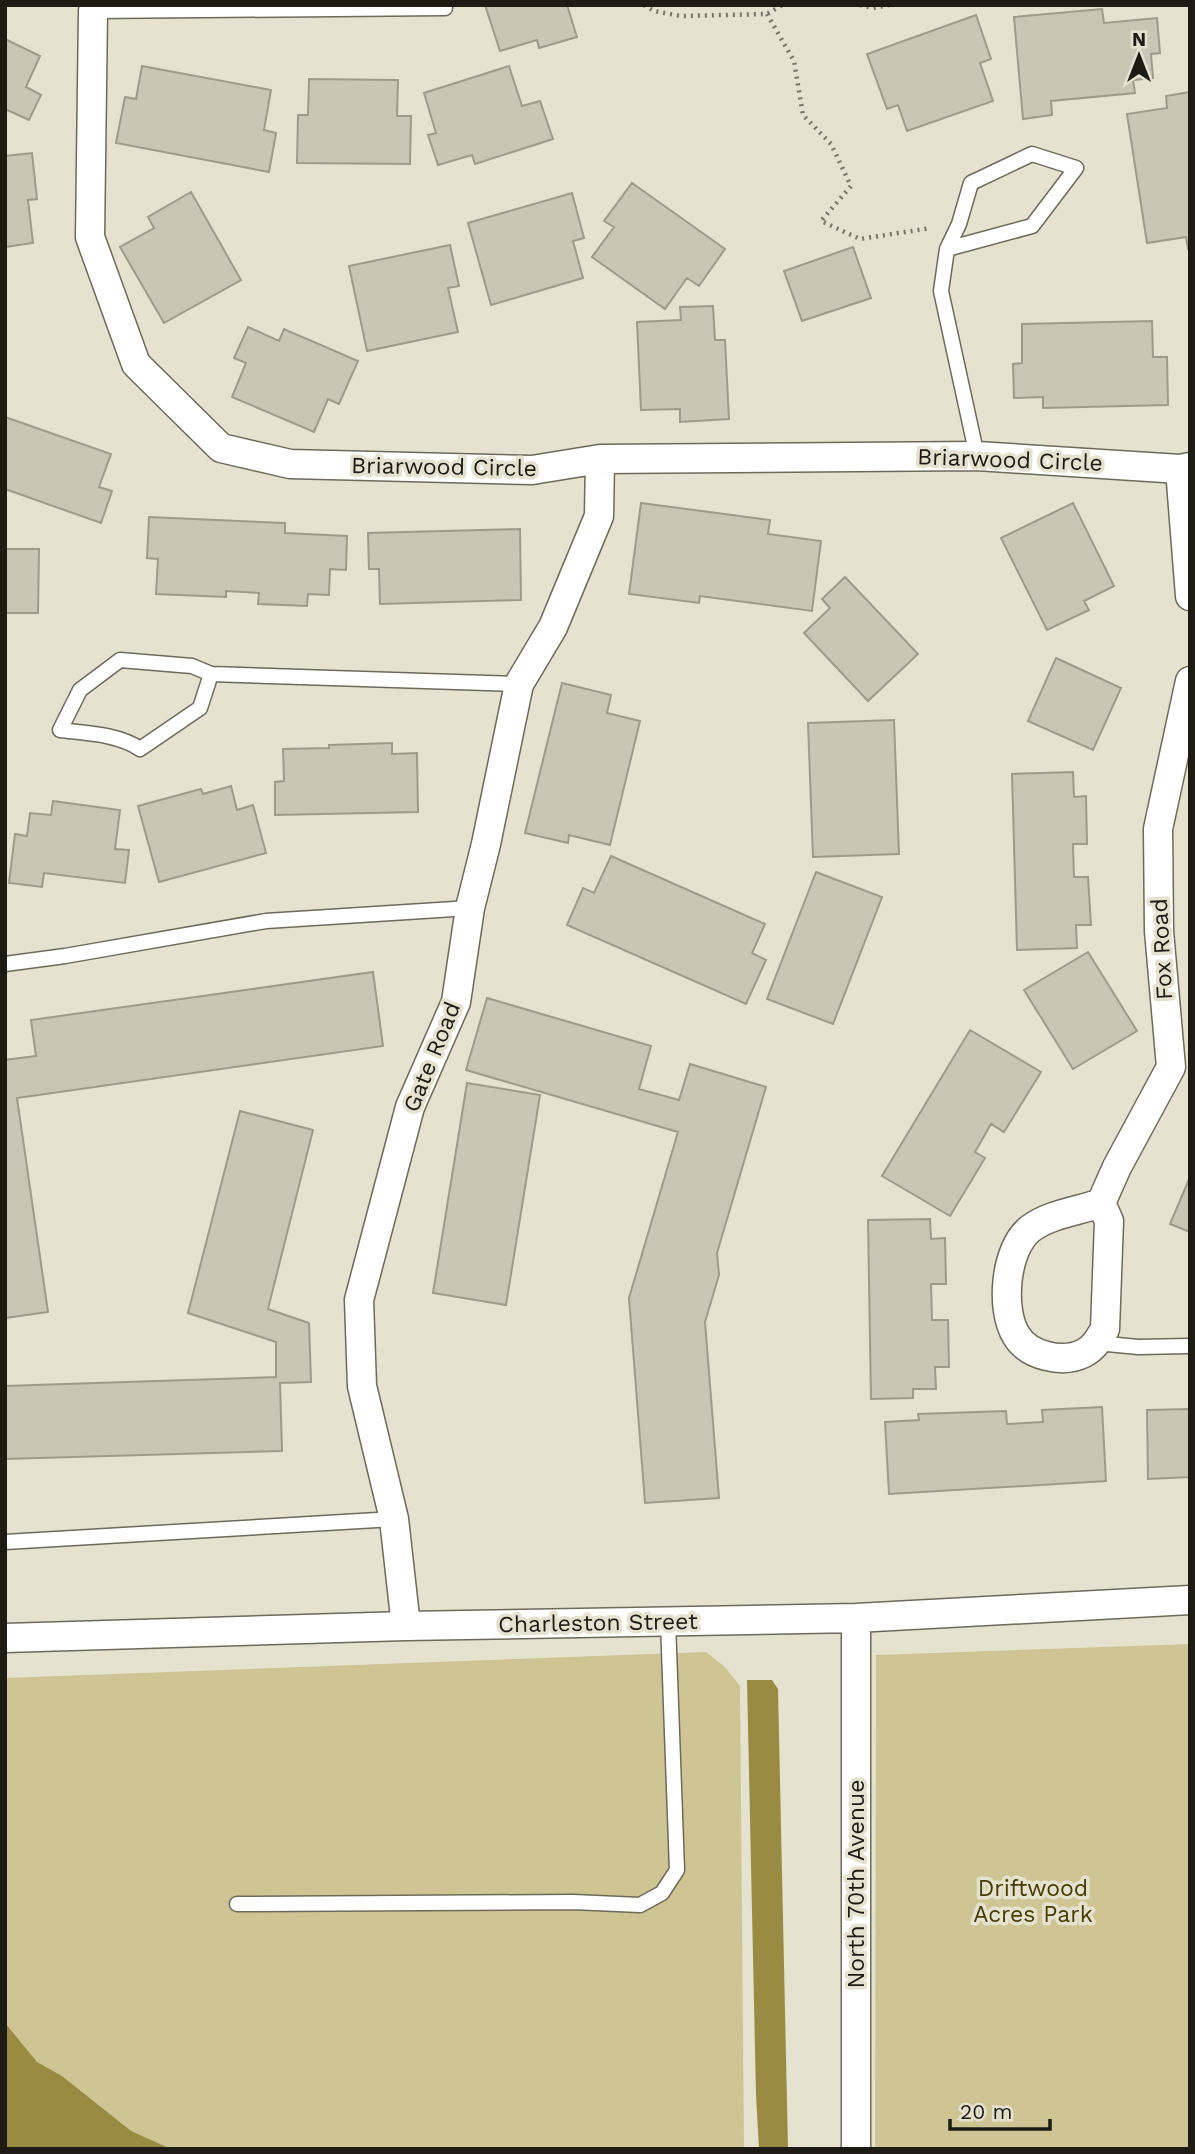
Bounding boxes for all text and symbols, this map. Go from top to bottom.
north arrow [1104,21,1174,91]
text: N [1132,28,1146,51]
street label: Briarwood Circle [917,443,1103,477]
street label: Briarwood Circle [351,452,537,482]
street label: Fox Road [1146,897,1178,1001]
street label: Gate Road [398,998,466,1116]
street label: Charleston Street [498,1608,698,1638]
street label: North 70th Avenue [843,1780,870,1988]
park label: Driftwood Acres Park [973,1875,1093,1928]
scale bar [950,2088,1050,2132]
text: 20 m [960,2099,1012,2124]

